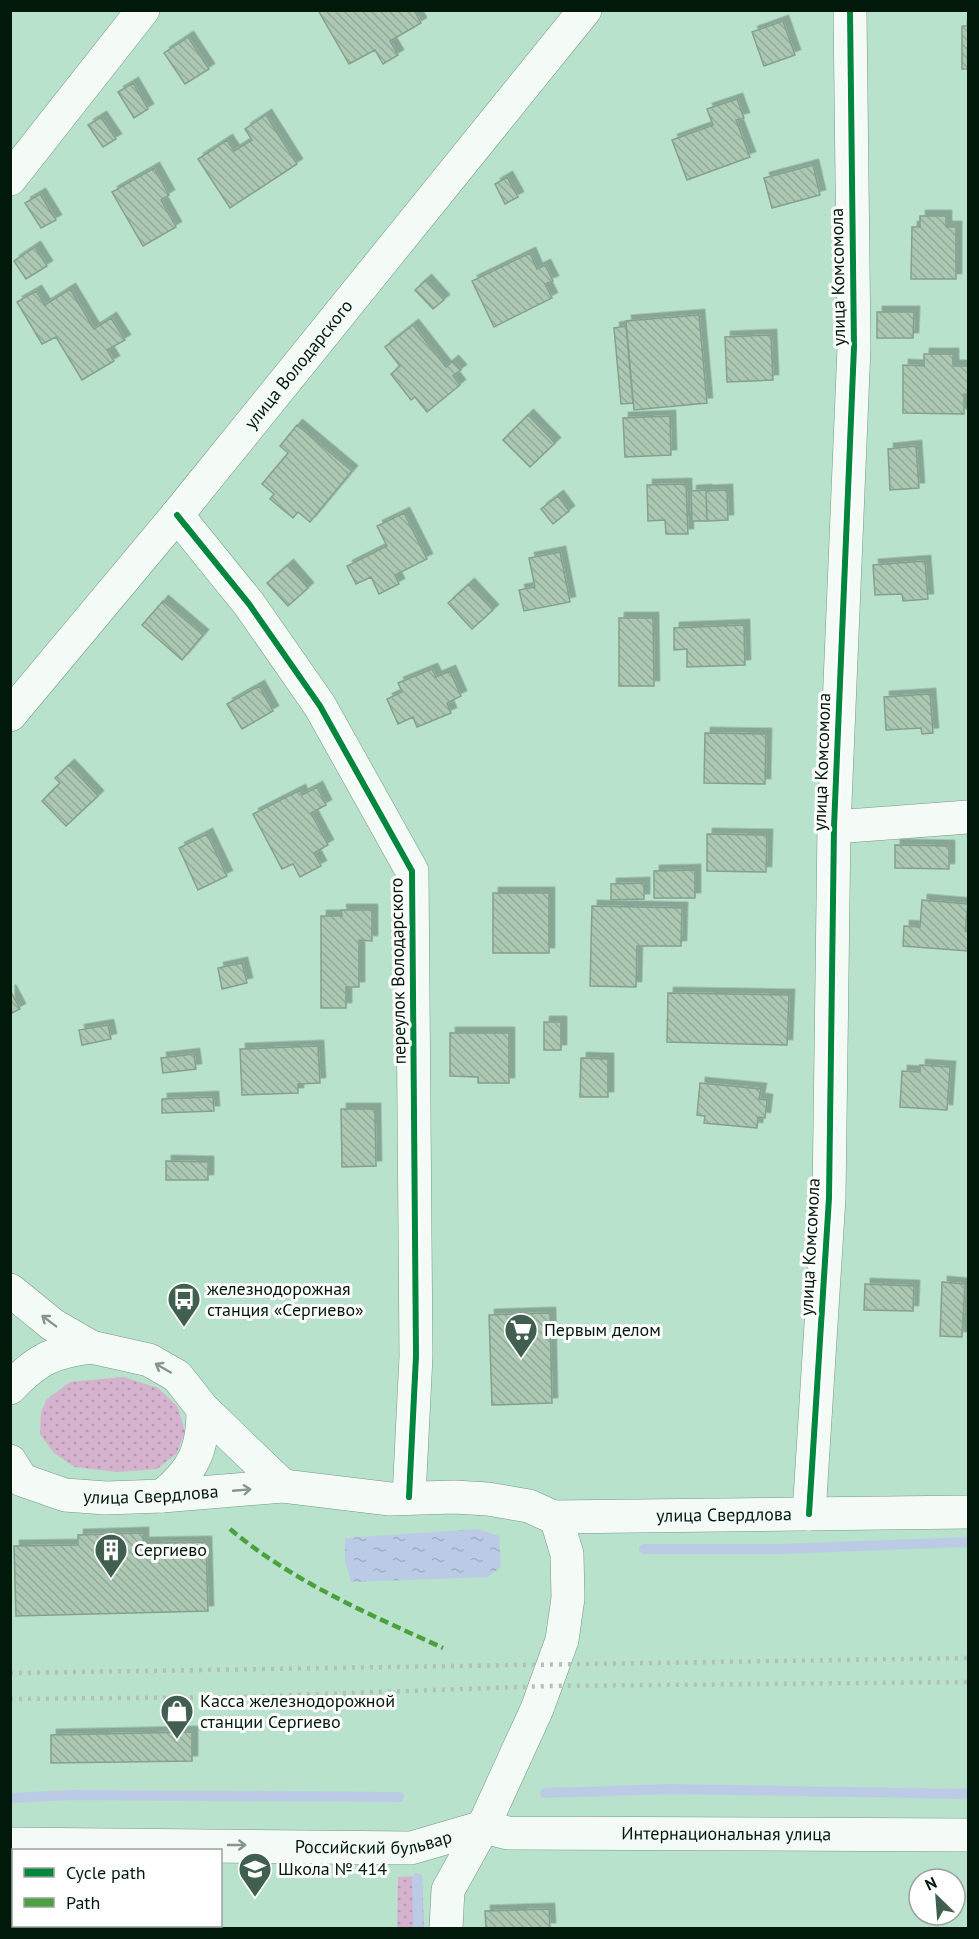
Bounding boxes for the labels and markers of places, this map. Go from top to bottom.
place label: железнодорожная станция «Сергиево» [207,1277,364,1321]
bus stop icon: железнодорожная станция «Сергиево» [166,1281,202,1328]
supermarket icon: Первым делом [503,1312,539,1359]
place label: Первым делом [544,1318,661,1341]
building icon: Сергиево [93,1532,129,1579]
place label: Сергиево [134,1538,207,1561]
place label: Касса железнодорожной станции Сергиево [200,1689,395,1733]
shop icon: Касса железнодорожной станции Сергиево [159,1693,195,1740]
school or university icon: Школа № 414 [237,1851,273,1898]
place label: Школа № 414 [278,1857,387,1880]

